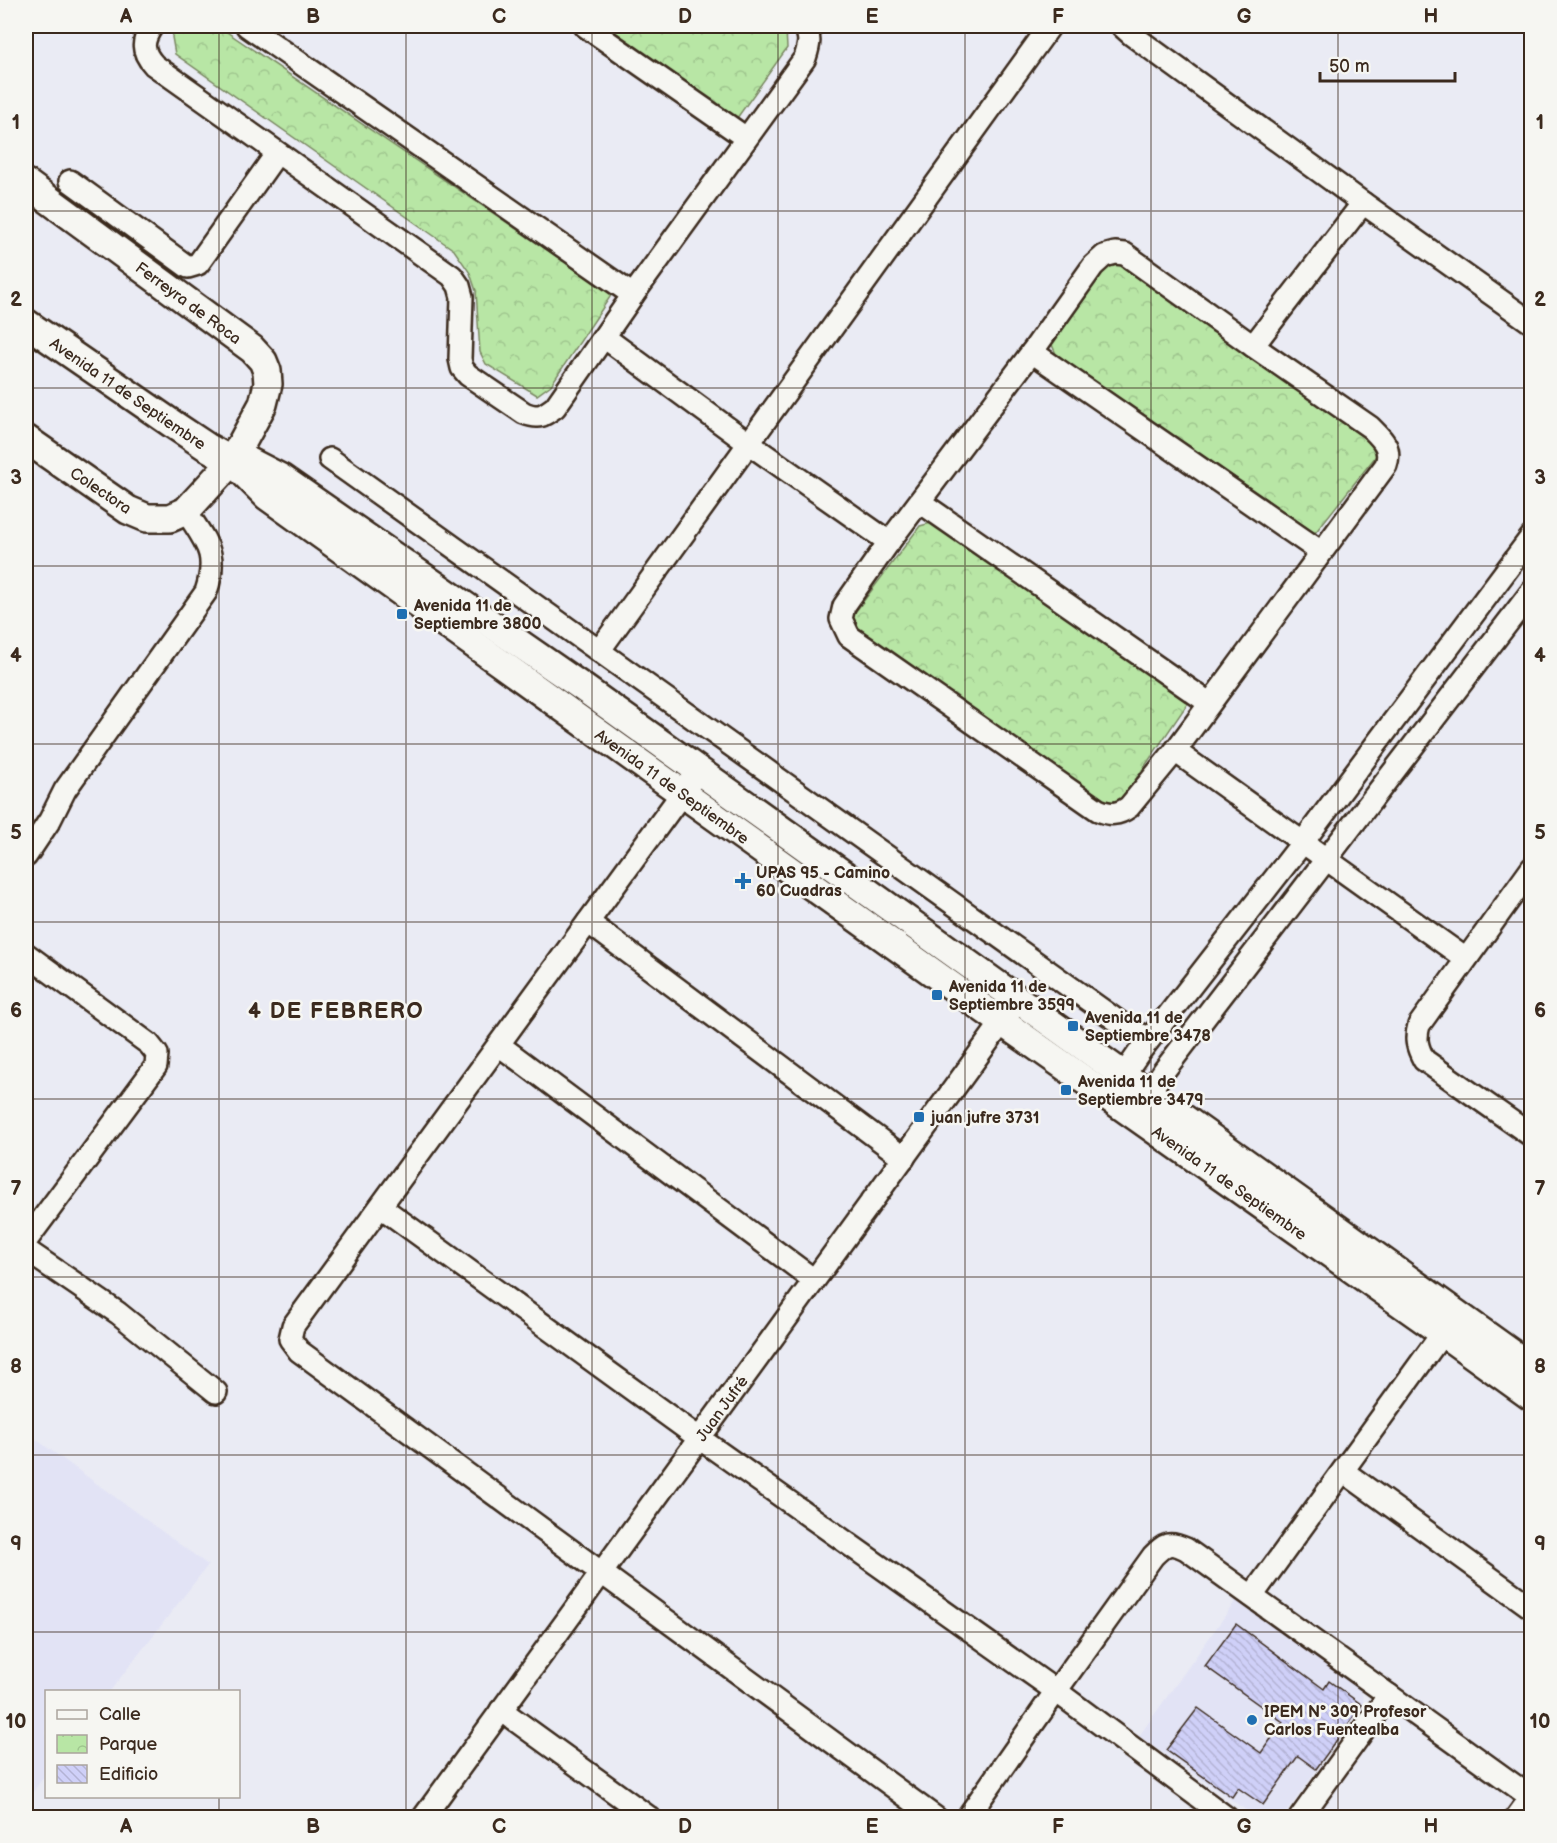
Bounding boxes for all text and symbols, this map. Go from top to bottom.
text: A [119,5,133,29]
text: B [306,5,320,29]
text: C [492,5,506,29]
text: D [678,5,692,29]
text: E [866,5,879,29]
text: F [1052,5,1064,29]
text: G [1237,5,1252,29]
text: H [1424,5,1438,29]
scale bar [1320,45,1455,83]
text: 50 m [1329,56,1370,77]
text: 1 [12,111,20,135]
text: 1 [1536,111,1544,135]
street label: Ferreyra de Roca [131,259,244,349]
text: 2 [10,288,22,312]
text: 2 [1534,288,1546,312]
street label: Avenida 11 de Septiembre [46,334,209,455]
street label: Colectora [66,464,134,519]
text: 3 [10,466,22,490]
text: 3 [1534,466,1546,490]
place label: Avenida 11 de Septiembre 3800 [413,597,542,634]
marker: Avenida 11 de Septiembre 3800 [395,607,409,621]
text: 4 [10,644,22,668]
text: 4 [1534,644,1546,668]
street label: Avenida 11 de Septiembre [591,726,753,849]
text: 5 [10,821,22,845]
text: 5 [1534,821,1546,845]
place label: UPAS 95 - Camino 60 Cuadras [756,864,890,901]
marker: UPAS 95 - Camino 60 Cuadras [734,872,752,890]
place label: Avenida 11 de Septiembre 3599 [948,978,1075,1015]
marker: Avenida 11 de Septiembre 3599 [930,988,944,1002]
district label: 4 DE FEBRERO [248,998,424,1025]
text: 6 [10,999,22,1023]
text: 6 [1534,999,1546,1023]
place label: Avenida 11 de Septiembre 3478 [1084,1009,1211,1046]
marker: Avenida 11 de Septiembre 3478 [1066,1019,1080,1033]
place label: Avenida 11 de Septiembre 3479 [1077,1073,1204,1110]
marker: Avenida 11 de Septiembre 3479 [1059,1083,1073,1097]
place label: juan jufre 3731 [930,1109,1040,1128]
marker: juan jufre 3731 [912,1110,926,1124]
street label: Avenida 11 de Septiembre [1148,1123,1310,1245]
text: 7 [10,1177,22,1201]
text: 7 [1534,1177,1546,1201]
text: 8 [10,1355,22,1379]
text: 8 [1534,1355,1546,1379]
street label: Juan Jufré [692,1372,753,1445]
text: 9 [10,1532,22,1556]
text: 9 [1534,1532,1546,1556]
legend [45,1690,240,1798]
place label: IPEM N° 309 Profesor Carlos Fuentealba [1264,1703,1427,1740]
text: Calle [99,1704,141,1725]
text: 10 [6,1710,26,1734]
text: 10 [1530,1710,1550,1734]
marker: IPEM N° 309 Profesor Carlos Fuentealba [1245,1713,1259,1727]
text: Parque [99,1734,157,1755]
text: Edificio [99,1764,158,1785]
text: A [119,1815,133,1839]
text: B [306,1815,320,1839]
text: C [492,1815,506,1839]
text: D [678,1815,692,1839]
text: E [866,1815,879,1839]
text: F [1052,1815,1064,1839]
text: G [1237,1815,1252,1839]
text: H [1424,1815,1438,1839]

